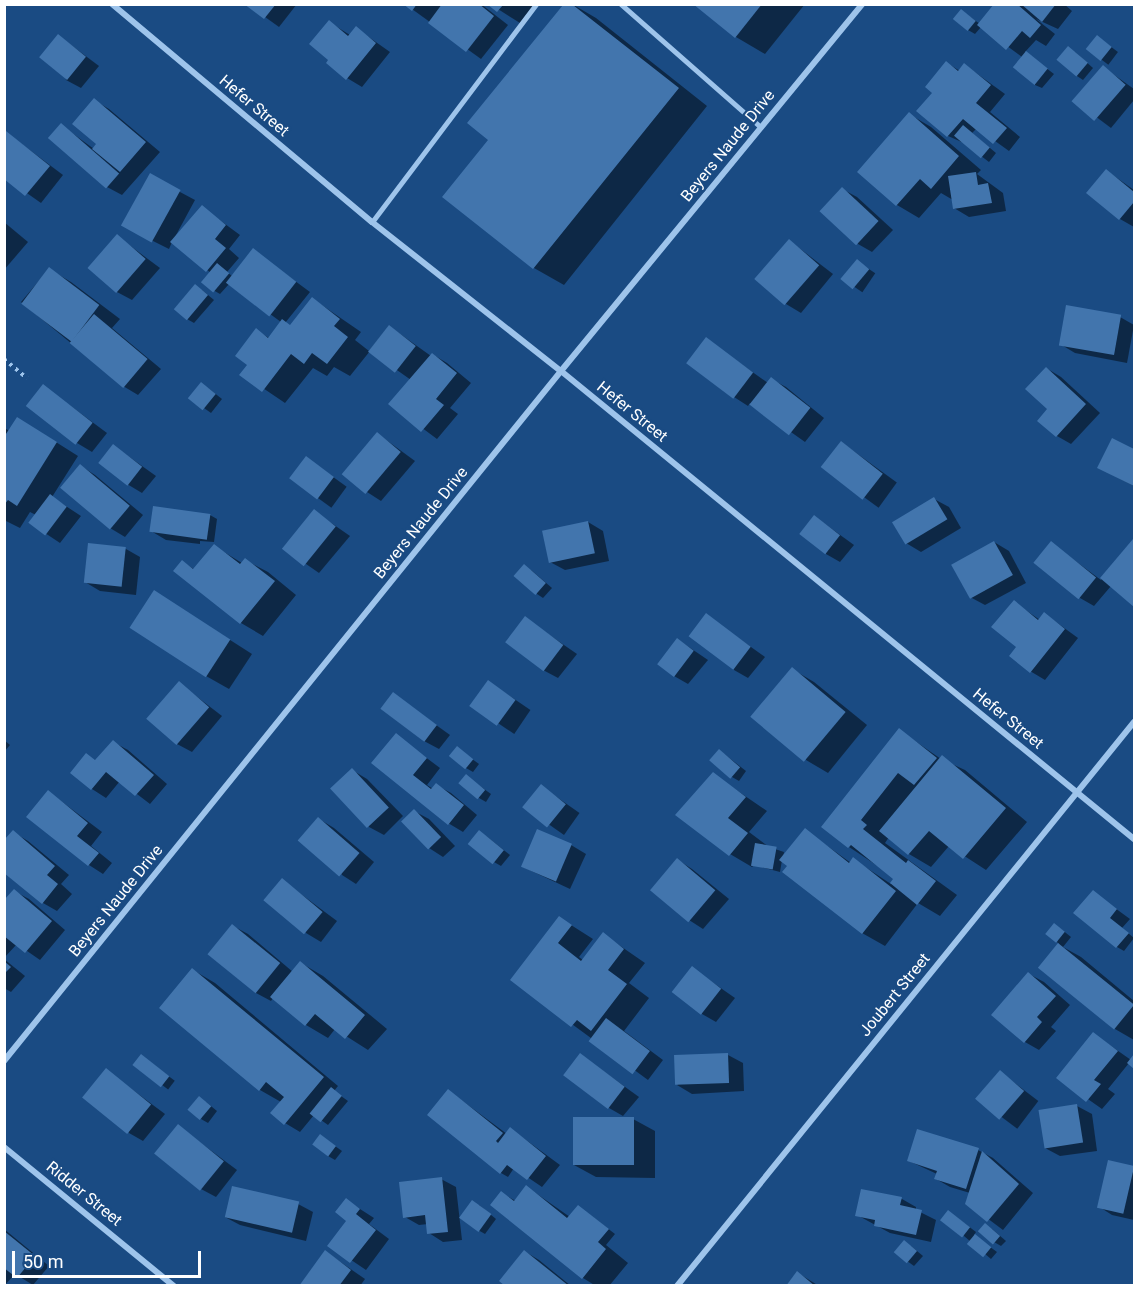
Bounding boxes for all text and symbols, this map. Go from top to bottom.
street label: Hefer Street [215,71,293,141]
street label: Beyers Naude Drive [677,86,779,206]
street label: Hefer Street [593,378,671,446]
street label: Beyers Naude Drive [370,463,472,583]
street label: Hefer Street [969,685,1047,753]
street label: Beyers Naude Drive [65,841,167,961]
street label: Joubert Street [856,950,934,1040]
street label: Ridder Street [42,1158,126,1230]
scale bar [15,1239,204,1277]
text: 50 m [23,1251,63,1272]

